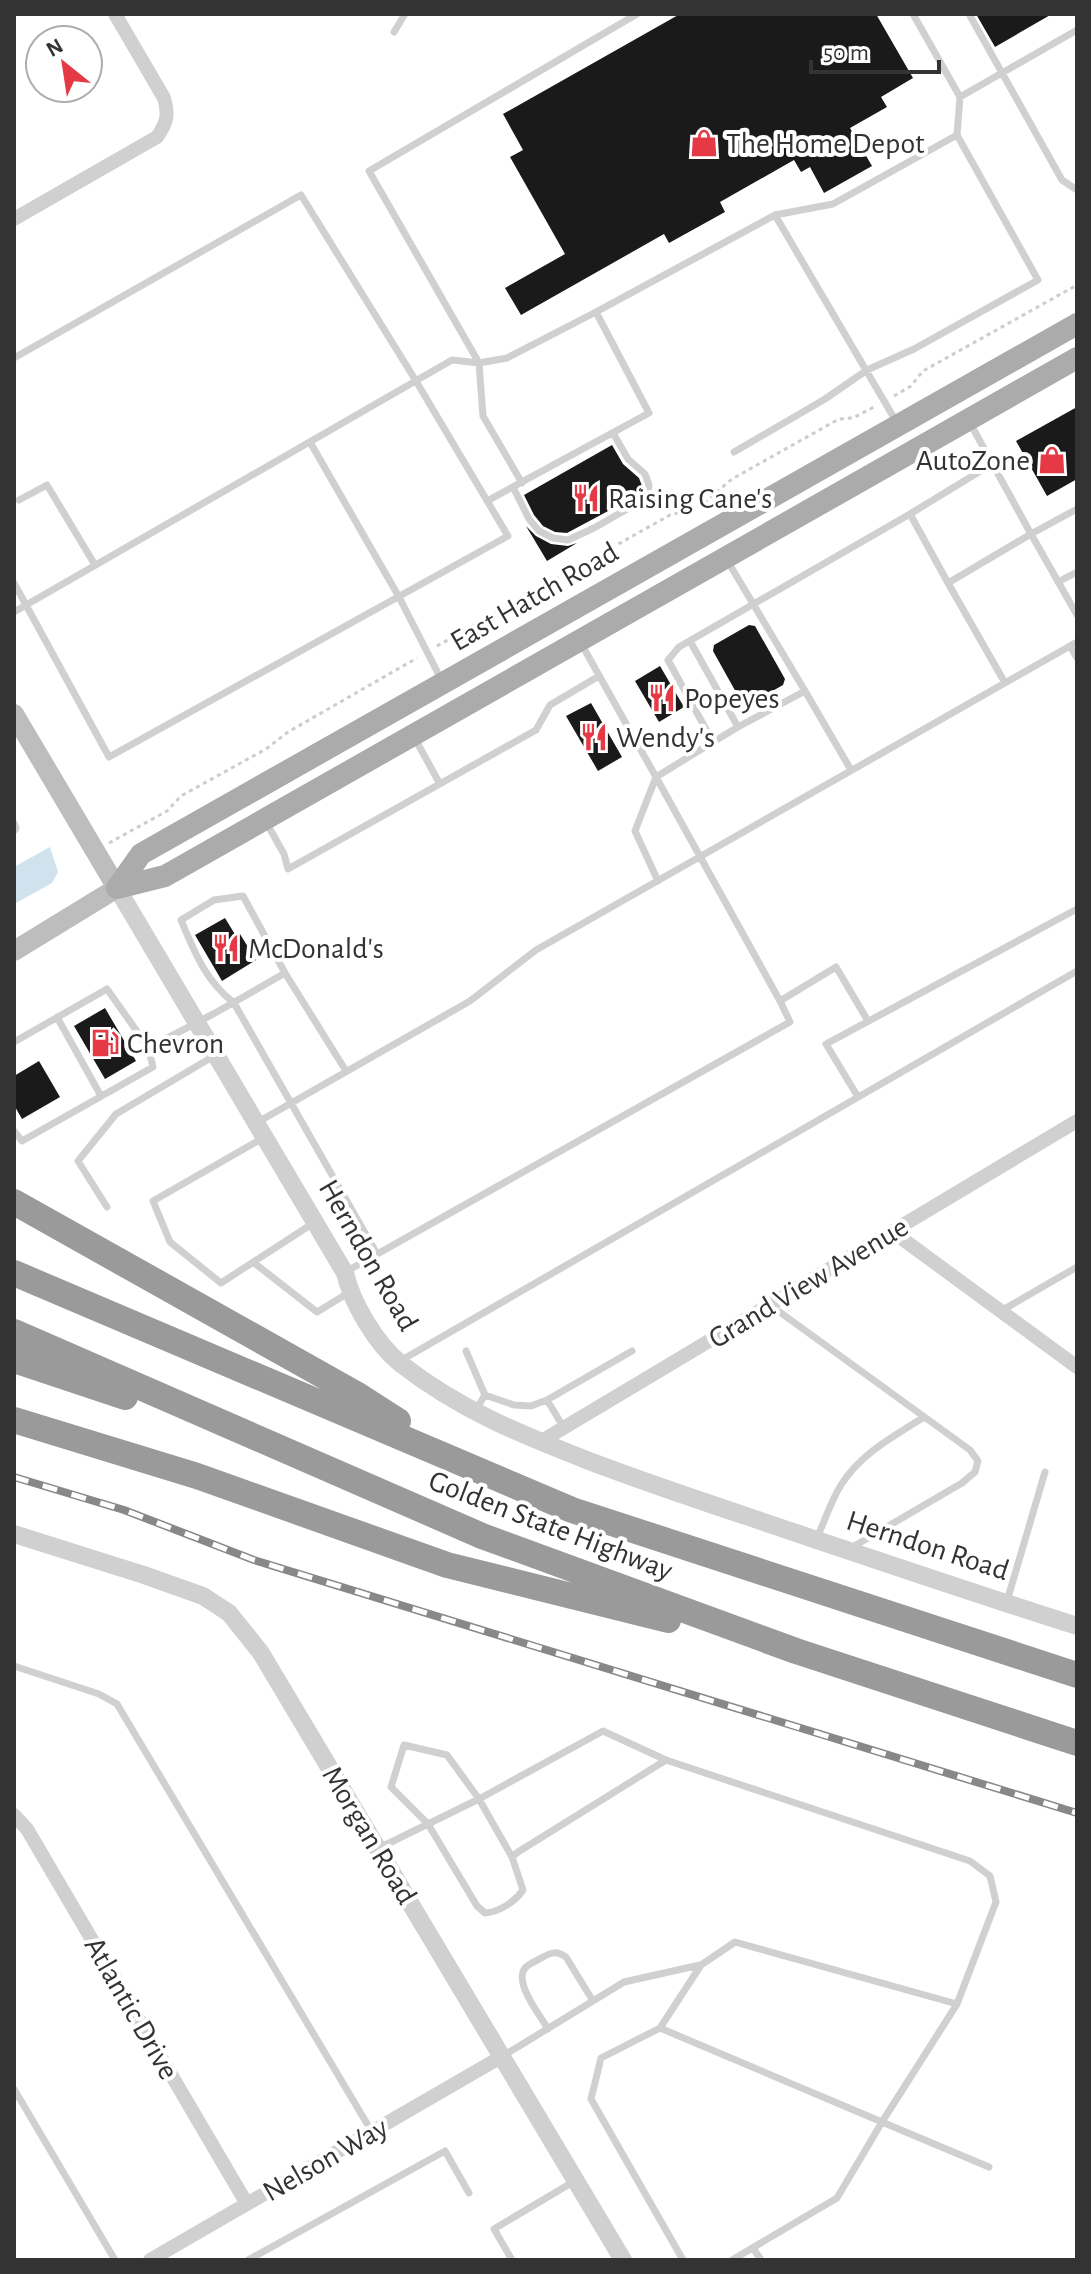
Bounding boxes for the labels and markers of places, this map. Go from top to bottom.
shop icon: The Home Depot [689,128,719,158]
place label: The Home Depot [726,129,925,159]
shop icon: AutoZone [1037,445,1067,475]
place label: AutoZone [916,446,1030,476]
restaurant icon: Raising Cane's [571,483,601,513]
place label: Raising Cane's [608,484,772,514]
restaurant icon: Popeyes [647,683,677,713]
place label: Popeyes [684,684,780,714]
restaurant icon: Wendy's [579,722,609,752]
place label: Wendy's [616,723,715,753]
restaurant icon: McDonald's [211,933,241,963]
place label: McDonald's [248,934,384,964]
fuel station icon: Chevron [90,1028,120,1058]
place label: Chevron [127,1029,224,1059]

